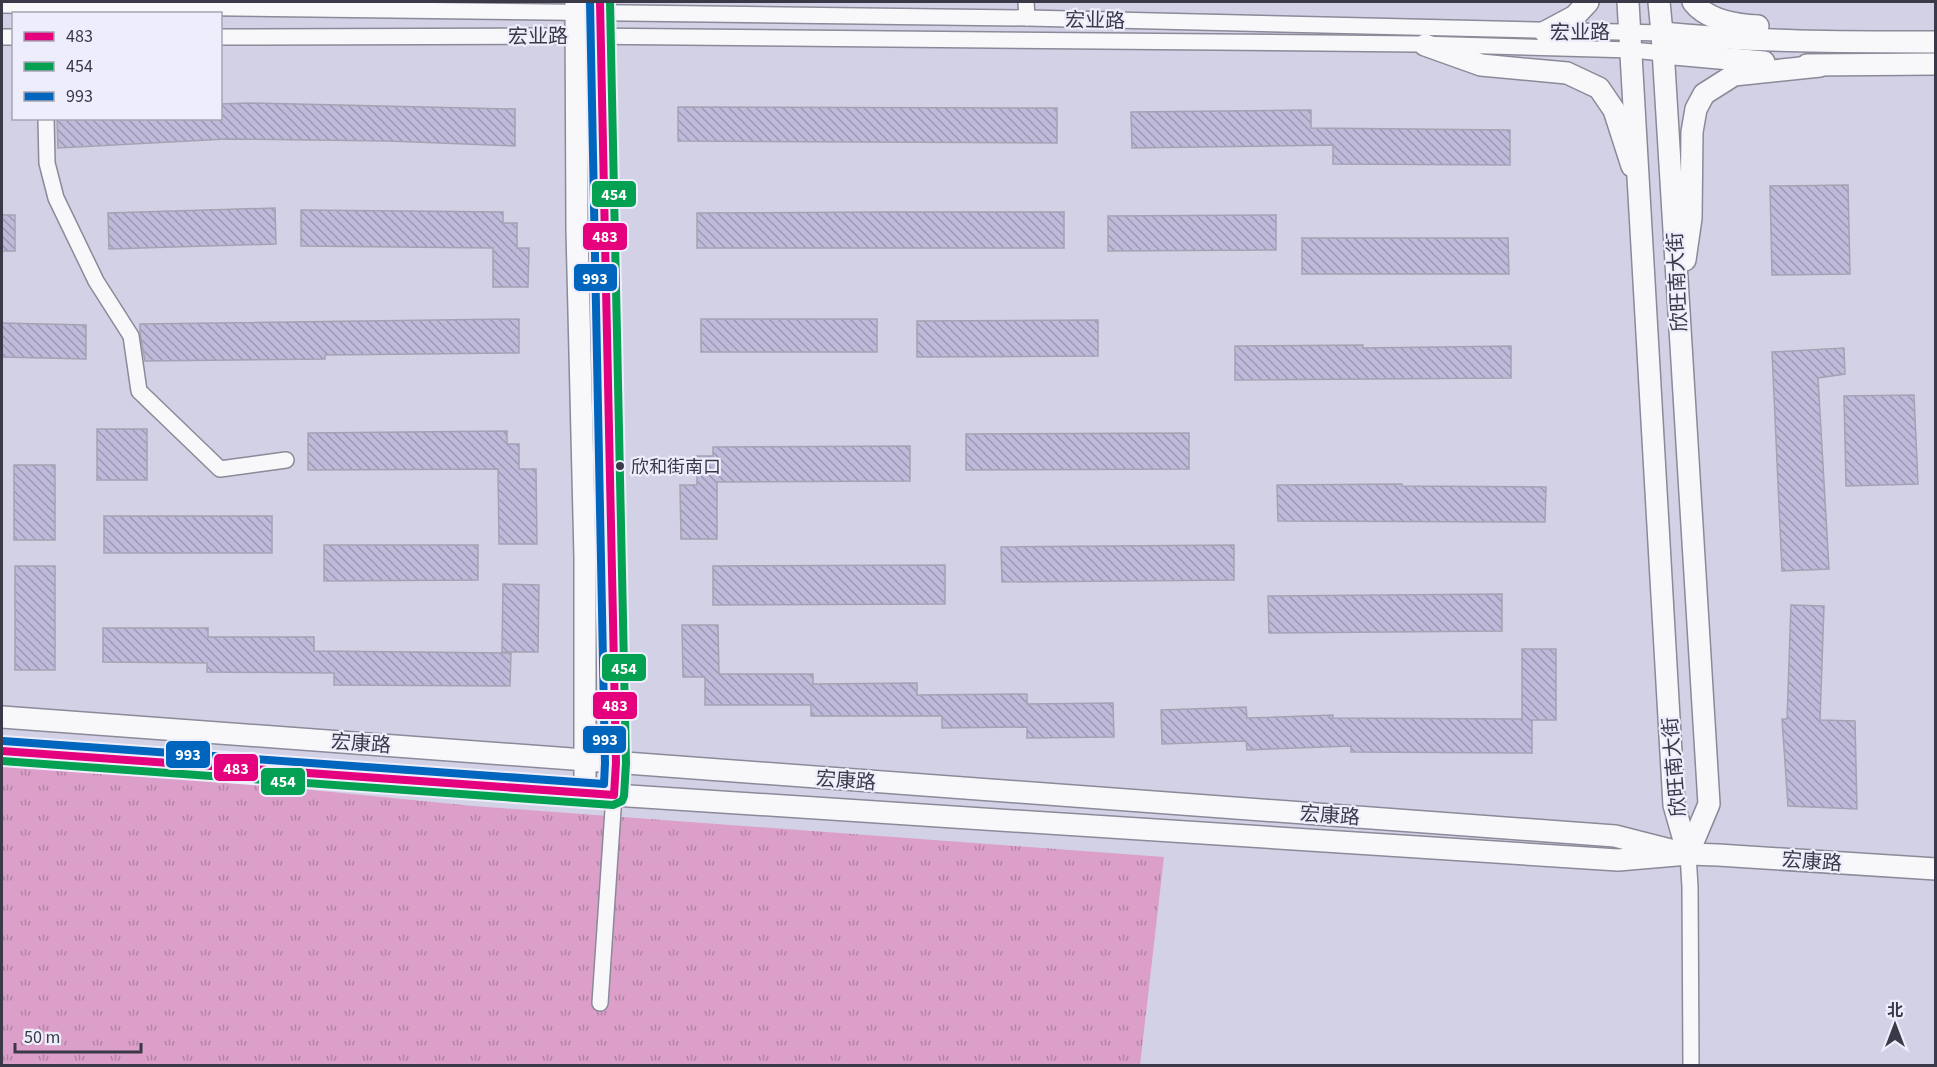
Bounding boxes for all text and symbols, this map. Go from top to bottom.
street label: 宏业路 [1065,6,1125,36]
legend [12,12,222,120]
street label: 宏业路 [1550,19,1610,47]
street label: 宏业路 [508,23,568,51]
text: 483 [66,24,93,49]
text: 454 [66,54,93,79]
text: 993 [66,84,93,109]
line badge: 454 [591,180,637,208]
text: 454 [601,184,627,206]
line badge: 483 [582,222,628,251]
text: 483 [592,226,618,248]
street label: 欣旺南大街 [1661,231,1695,333]
line badge: 993 [573,263,618,292]
text: 993 [582,268,608,290]
place label: 欣和街南口 [631,455,721,480]
marker: 欣和街南口 [614,460,626,472]
line badge: 454 [601,653,647,682]
text: 454 [611,658,637,680]
line badge: 483 [592,691,638,720]
text: 483 [602,695,628,717]
street label: 欣旺南大街 [1657,716,1693,818]
line badge: 993 [582,725,627,754]
street label: 宏康路 [330,728,392,760]
text: 993 [592,729,618,751]
line badge: 993 [165,740,211,769]
text: 993 [175,744,201,766]
line badge: 483 [213,753,259,782]
text: 483 [223,758,249,780]
street label: 宏康路 [815,765,877,797]
line badge: 454 [260,767,306,796]
text: 454 [270,771,296,793]
street label: 宏康路 [1299,800,1361,832]
street label: 宏康路 [1781,846,1843,878]
north arrow [1865,995,1925,1055]
text: 北 [1887,1000,1903,1022]
scale bar [15,1016,141,1054]
text: 50 m [24,1025,60,1050]

